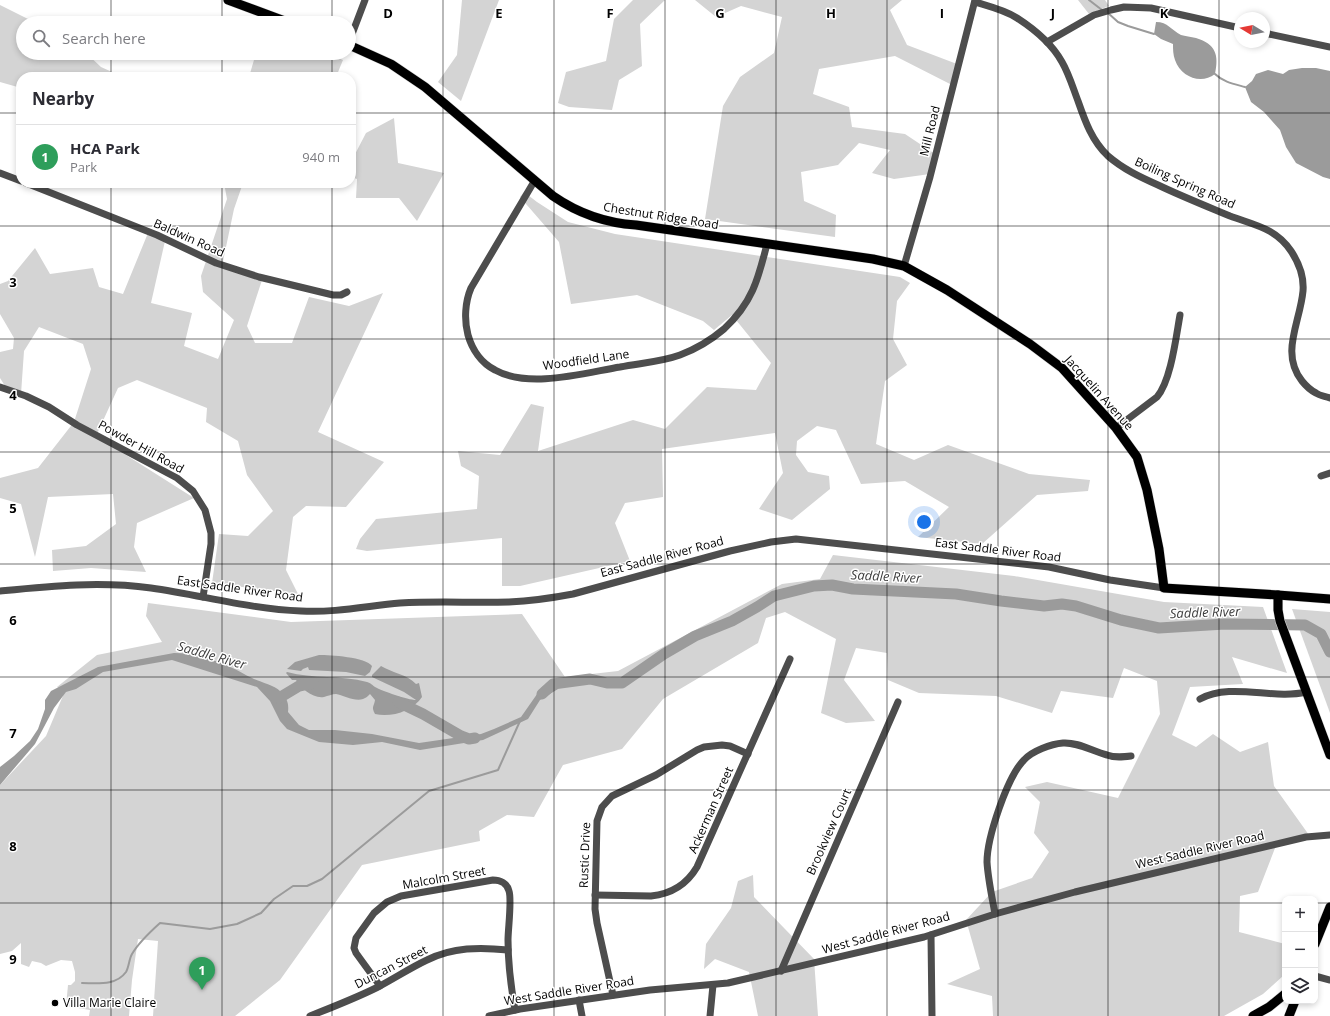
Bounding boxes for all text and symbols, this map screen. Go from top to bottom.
text: D [383,4,393,22]
text: E [495,4,503,22]
text: F [606,4,614,22]
text: G [715,4,725,22]
text: H [826,4,836,22]
text: I [940,4,944,22]
text: J [1050,4,1055,22]
text: K [1160,4,1169,22]
north arrow [1234,12,1270,48]
search box [16,16,356,60]
icon: search [30,27,52,49]
text: Search here [62,28,146,48]
text: Nearby [32,87,94,110]
street label: Mill Road [915,104,944,158]
text: HCA Park [70,138,140,158]
text: 1 [41,148,49,166]
text: 940 m [302,148,340,166]
street label: Boiling Spring Road [1132,153,1238,212]
text: Park [70,158,97,176]
street label: Chestnut Ridge Road [602,198,720,233]
street label: Baldwin Road [151,214,227,261]
text: 3 [9,273,17,291]
street label: Woodfield Lane [542,345,631,374]
street label: Jacquelin Avenue [1060,351,1138,434]
text: 4 [9,386,17,404]
street label: Powder Hill Road [95,416,187,477]
text: 5 [9,499,17,517]
your location [914,512,934,532]
street label: East Saddle River Road [598,532,725,581]
street label: East Saddle River Road [934,533,1062,566]
water label: Saddle River [850,565,922,587]
street label: East Saddle River Road [176,571,304,606]
water label: Saddle River [1170,602,1241,622]
text: 6 [9,611,17,629]
water label: Saddle River [176,637,249,674]
text: 7 [9,724,17,742]
street label: Ackerman Street [684,764,737,856]
street label: Brookview Court [802,786,855,878]
street label: Rustic Drive [575,821,594,888]
street label: West Saddle River Road [1134,826,1266,873]
text: 8 [9,837,17,855]
street label: Malcolm Street [401,862,487,893]
map controls [1282,896,1318,1004]
button: + [1282,896,1318,932]
street label: West Saddle River Road [820,907,952,958]
button: − [1282,932,1318,968]
street label: Duncan Street [351,941,430,992]
text: 9 [9,950,17,968]
pin: 1 [189,957,215,990]
button: layers [1282,968,1318,1004]
street label: West Saddle River Road [503,972,635,1009]
place label: Villa Marie Claire [63,994,156,1011]
marker: Villa Marie Claire [50,998,60,1008]

